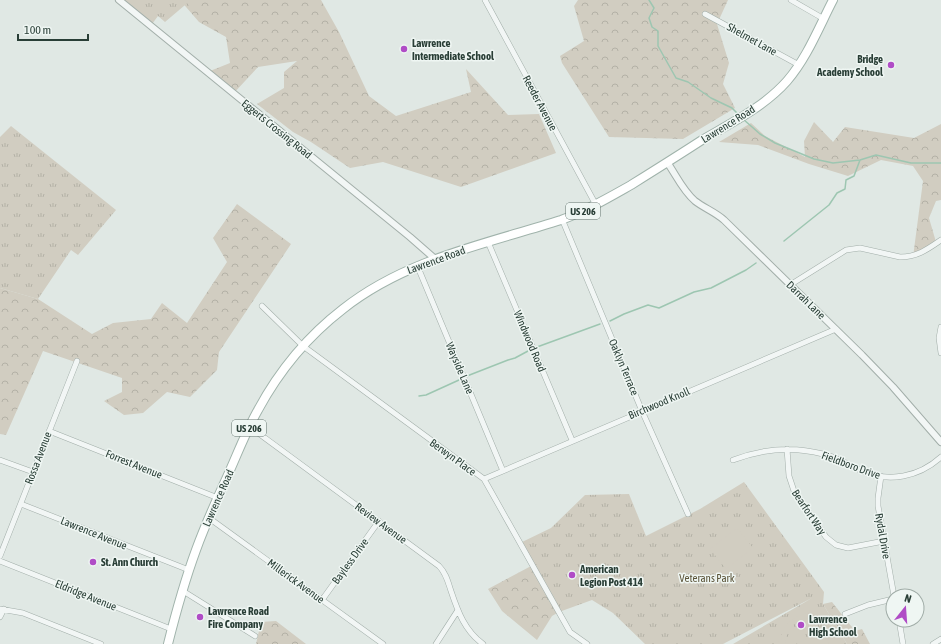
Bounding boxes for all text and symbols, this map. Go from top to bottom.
scale bar [18,16,88,42]
street label: Shelmet Lane [725,20,779,58]
text: 100 m [24,23,51,37]
place label: Lawrence Intermediate School [412,37,495,62]
marker: Lawrence Intermediate School [399,44,409,54]
place label: Bridge Academy School [816,53,884,78]
marker: Bridge Academy School [886,60,896,70]
street label: Reeder Avenue [520,73,560,133]
street label: Eggerts Crossing Road [240,97,314,161]
street label: Lawrence Road [699,103,757,145]
road number: US 206 [566,203,600,219]
street label: Lawrence Road [405,244,467,276]
street label: Darrah Lane [784,279,828,321]
street label: Windwood Road [512,308,548,374]
street label: Oaklyn Terrace [607,337,641,397]
street label: Wayside Lane [444,340,476,396]
street label: Birchwood Knoll [626,385,692,421]
road number: US 206 [232,420,266,436]
street label: Rossa Avenue [22,430,54,486]
street label: Berwyn Place [428,436,478,478]
street label: Forrest Avenue [104,447,164,481]
street label: Fieldboro Drive [820,449,882,481]
street label: Lawrence Road [200,468,236,528]
street label: Bearfort Way [790,487,829,537]
street label: Review Avenue [353,500,409,546]
street label: Rydal Drive [873,512,893,560]
street label: Lawrence Avenue [59,514,129,552]
street label: Bayless Drive [329,536,371,586]
place label: St. Ann Church [101,556,158,568]
street label: Millerick Avenue [265,556,327,606]
marker: St. Ann Church [88,557,98,567]
place label: American Legion Post 414 [579,563,643,588]
marker: American Legion Post 414 [567,570,577,580]
park label: Veterans Park [679,572,735,584]
street label: Eldridge Avenue [54,577,118,613]
north arrow [885,588,925,628]
text: N [903,592,913,605]
place label: Lawrence Road Fire Company [208,605,269,630]
marker: Lawrence Road Fire Company [195,612,205,622]
place label: Lawrence High School [809,613,858,638]
marker: Lawrence High School [796,620,806,630]

